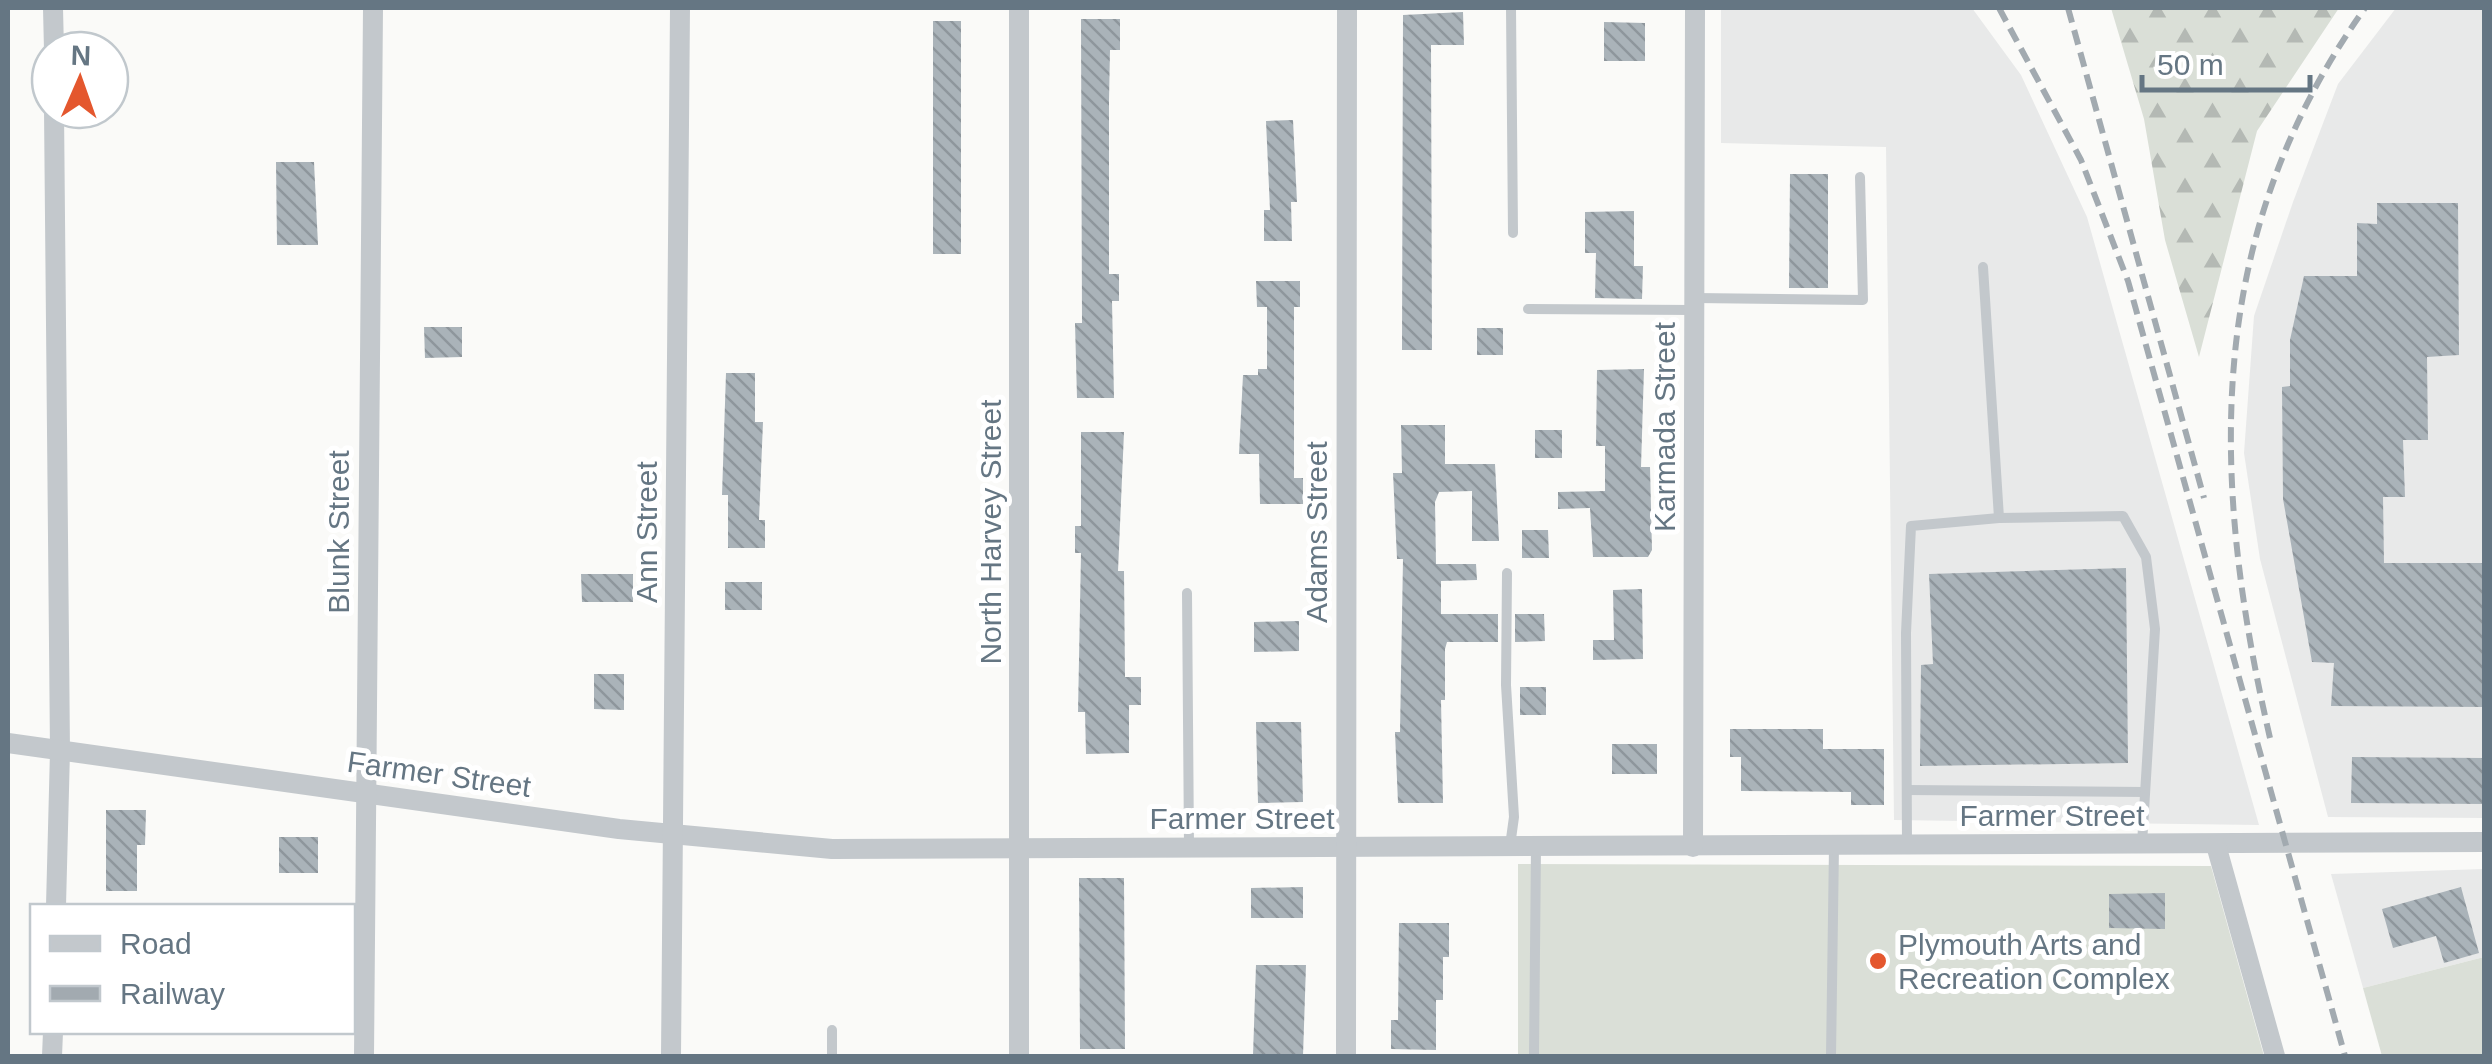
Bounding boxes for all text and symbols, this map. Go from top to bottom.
north arrow [30,30,130,130]
scale bar [2142,30,2310,92]
text: N [70,40,92,71]
text: 50 m [2157,48,2224,81]
street label: Karmada Street [1648,321,1681,532]
street label: North Harvey Street [974,399,1007,665]
street label: Adams Street [1300,440,1333,623]
street label: Blunk Street [322,450,355,614]
street label: Ann Street [630,460,663,603]
street label: Farmer Street [345,745,534,803]
street label: Farmer Street [1959,799,2145,832]
street label: Farmer Street [1149,802,1335,835]
legend [30,904,355,1034]
text: Road [120,927,192,960]
place label: Plymouth Arts and Recreation Complex [1898,928,2170,995]
marker: Plymouth Arts and Recreation Complex [1867,950,1889,972]
text: Railway [120,977,225,1010]

